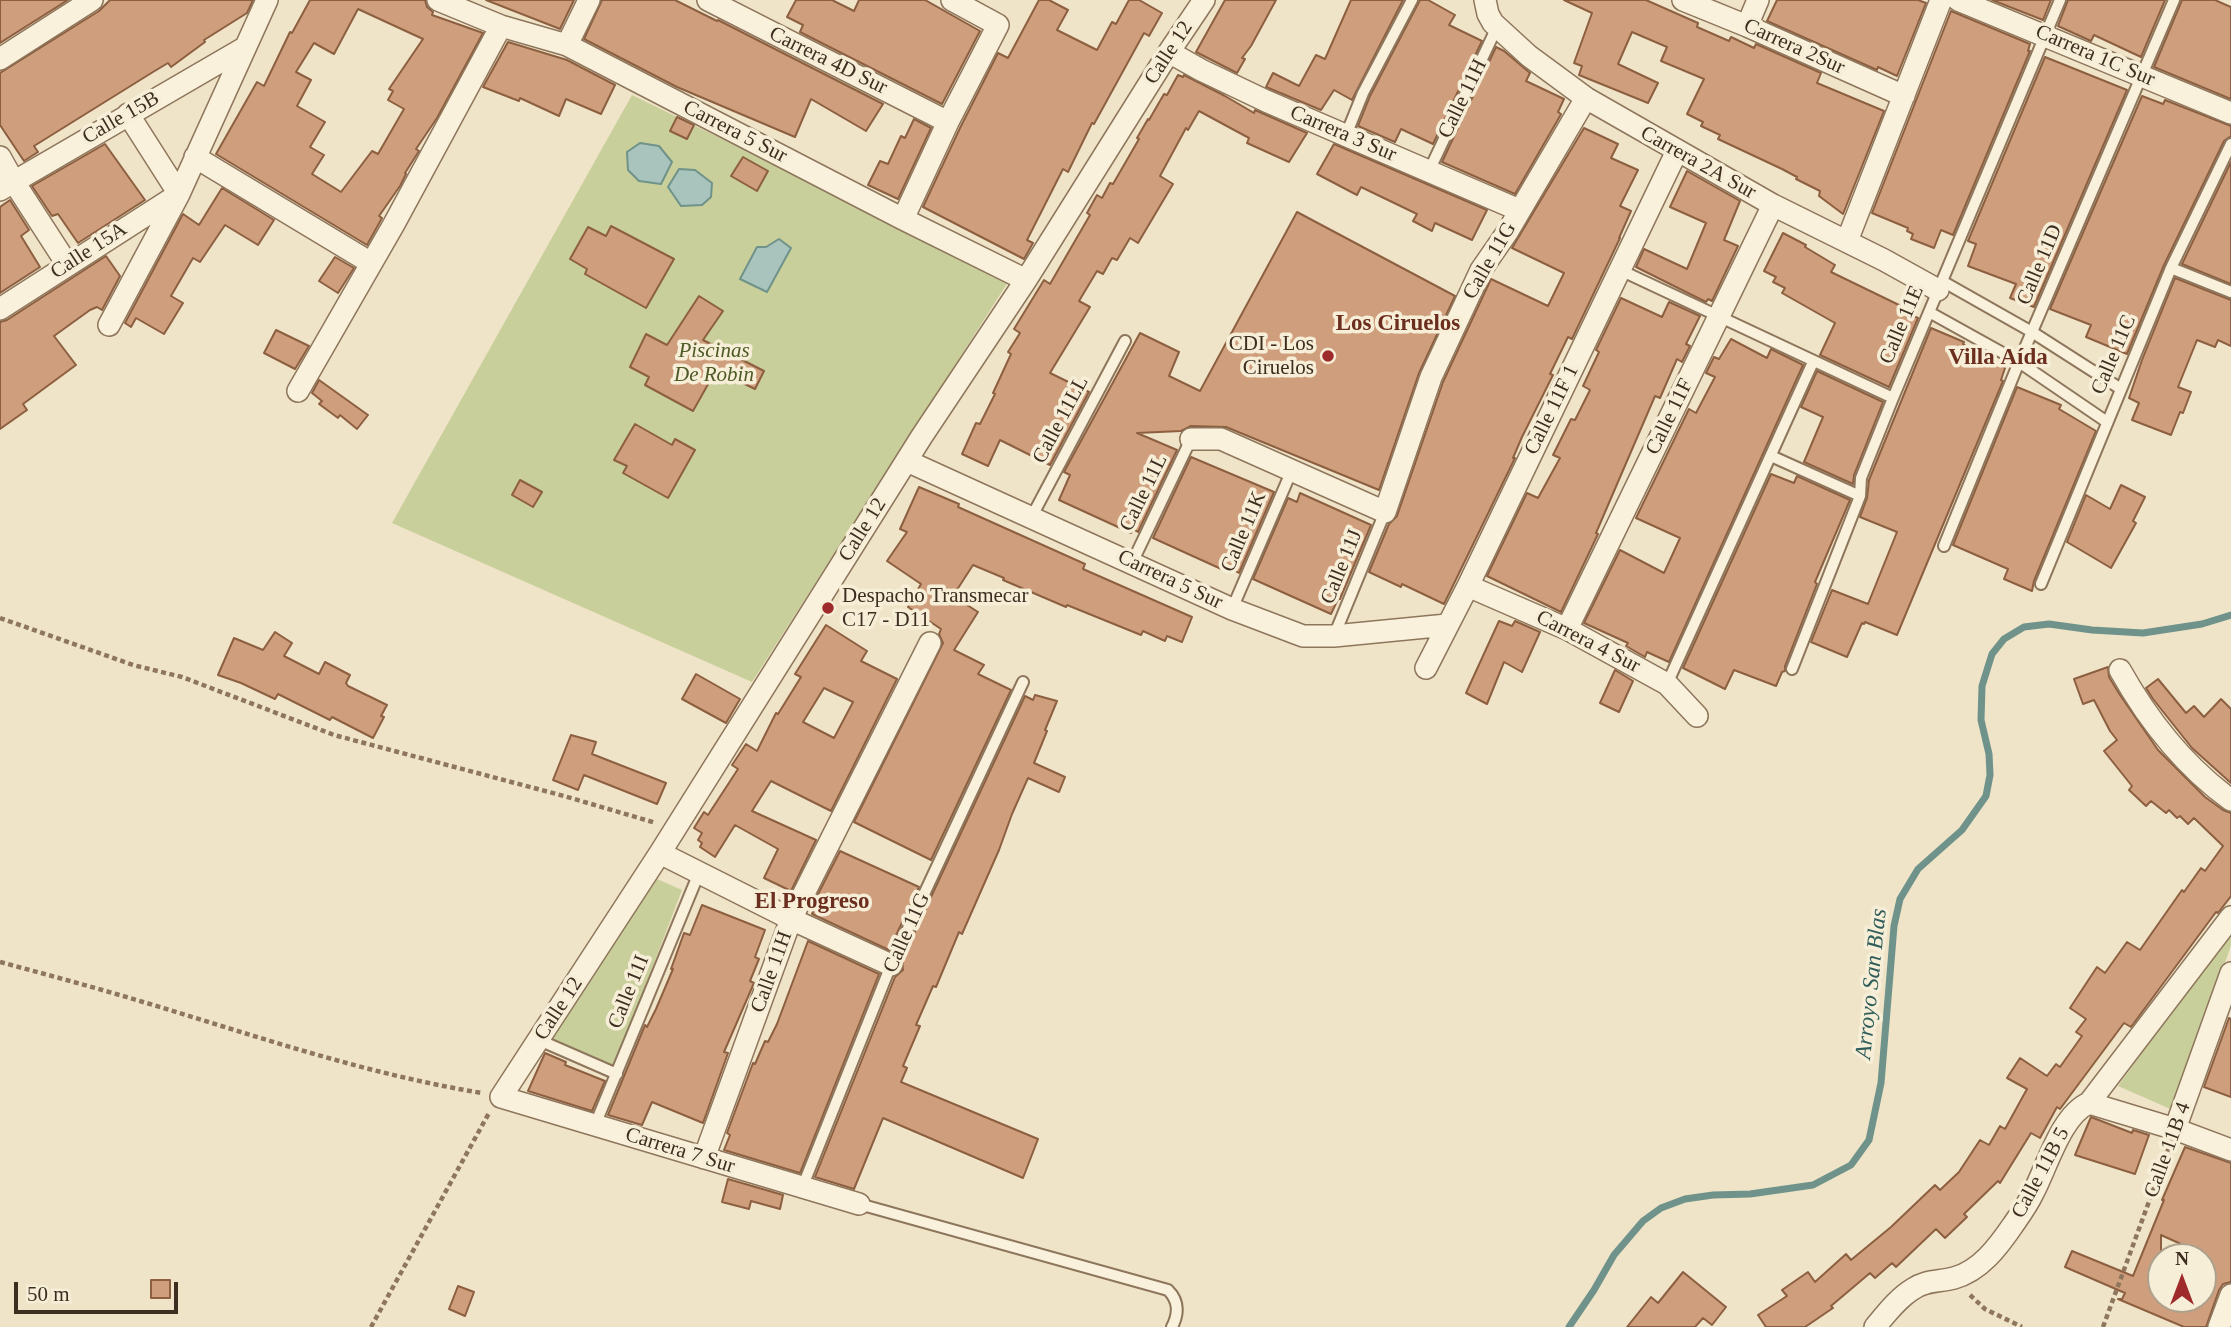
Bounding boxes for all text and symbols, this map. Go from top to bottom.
street label: Carrera 2Sur [1740,14,1848,80]
street label: Calle 12 [1139,17,1199,89]
street label: Carrera 1C Sur [2032,20,2158,92]
street label: Carrera 4D Sur [765,22,891,100]
street label: Calle 11H [1433,55,1493,143]
street label: Calle 15B [78,86,164,150]
street label: Carrera 5 Sur [679,95,791,169]
street label: Carrera 3 Sur [1286,100,1400,168]
street label: Carrera 2A Sur [1636,121,1760,205]
street label: Calle 15A [46,217,132,285]
street label: Calle 11G [1458,218,1522,304]
street label: Calle 11D [2012,221,2068,309]
street label: Calle 11E [1874,282,1930,368]
district label: Los Ciruelos [1336,310,1460,338]
street label: Calle 11C [2086,312,2142,398]
place label: CDI - Los Ciruelos [1229,331,1314,381]
park label: Piscinas De Robin [674,338,754,388]
district label: Villa Aída [1948,344,2048,372]
marker: CDI - Los Ciruelos [1320,348,1336,364]
street label: Calle 11F 1 [1519,361,1585,459]
street label: Calle 11LL [1027,372,1095,468]
street label: Calle 11F [1641,375,1699,459]
street label: Calle 11L [1115,450,1173,536]
street label: Calle 11K [1216,488,1272,576]
street label: Calle 12 [834,493,892,567]
street label: Calle 11J [1316,526,1368,608]
street label: Carrera 5 Sur [1113,545,1227,615]
place label: Despacho Transmecar C17 - D11 [842,583,1028,633]
marker: Despacho Transmecar C17 - D11 [820,600,836,616]
street label: Carrera 4 Sur [1532,605,1644,679]
district label: El Progreso [755,888,869,916]
street label: Calle 11G [878,889,936,977]
water label: Arroyo San Blas [1850,907,1894,1061]
street label: Calle 11H [746,928,798,1016]
street label: Calle 11I [603,952,655,1032]
street label: Calle 12 [529,973,589,1045]
street label: Calle 11B 4 [2139,1099,2197,1201]
street label: Carrera 7 Sur [622,1122,738,1180]
street label: Calle 11B 5 [2007,1123,2075,1223]
north arrow [2147,1243,2217,1313]
text: N [2175,1248,2189,1269]
scale bar [18,1268,182,1312]
text: 50 m [27,1282,70,1306]

